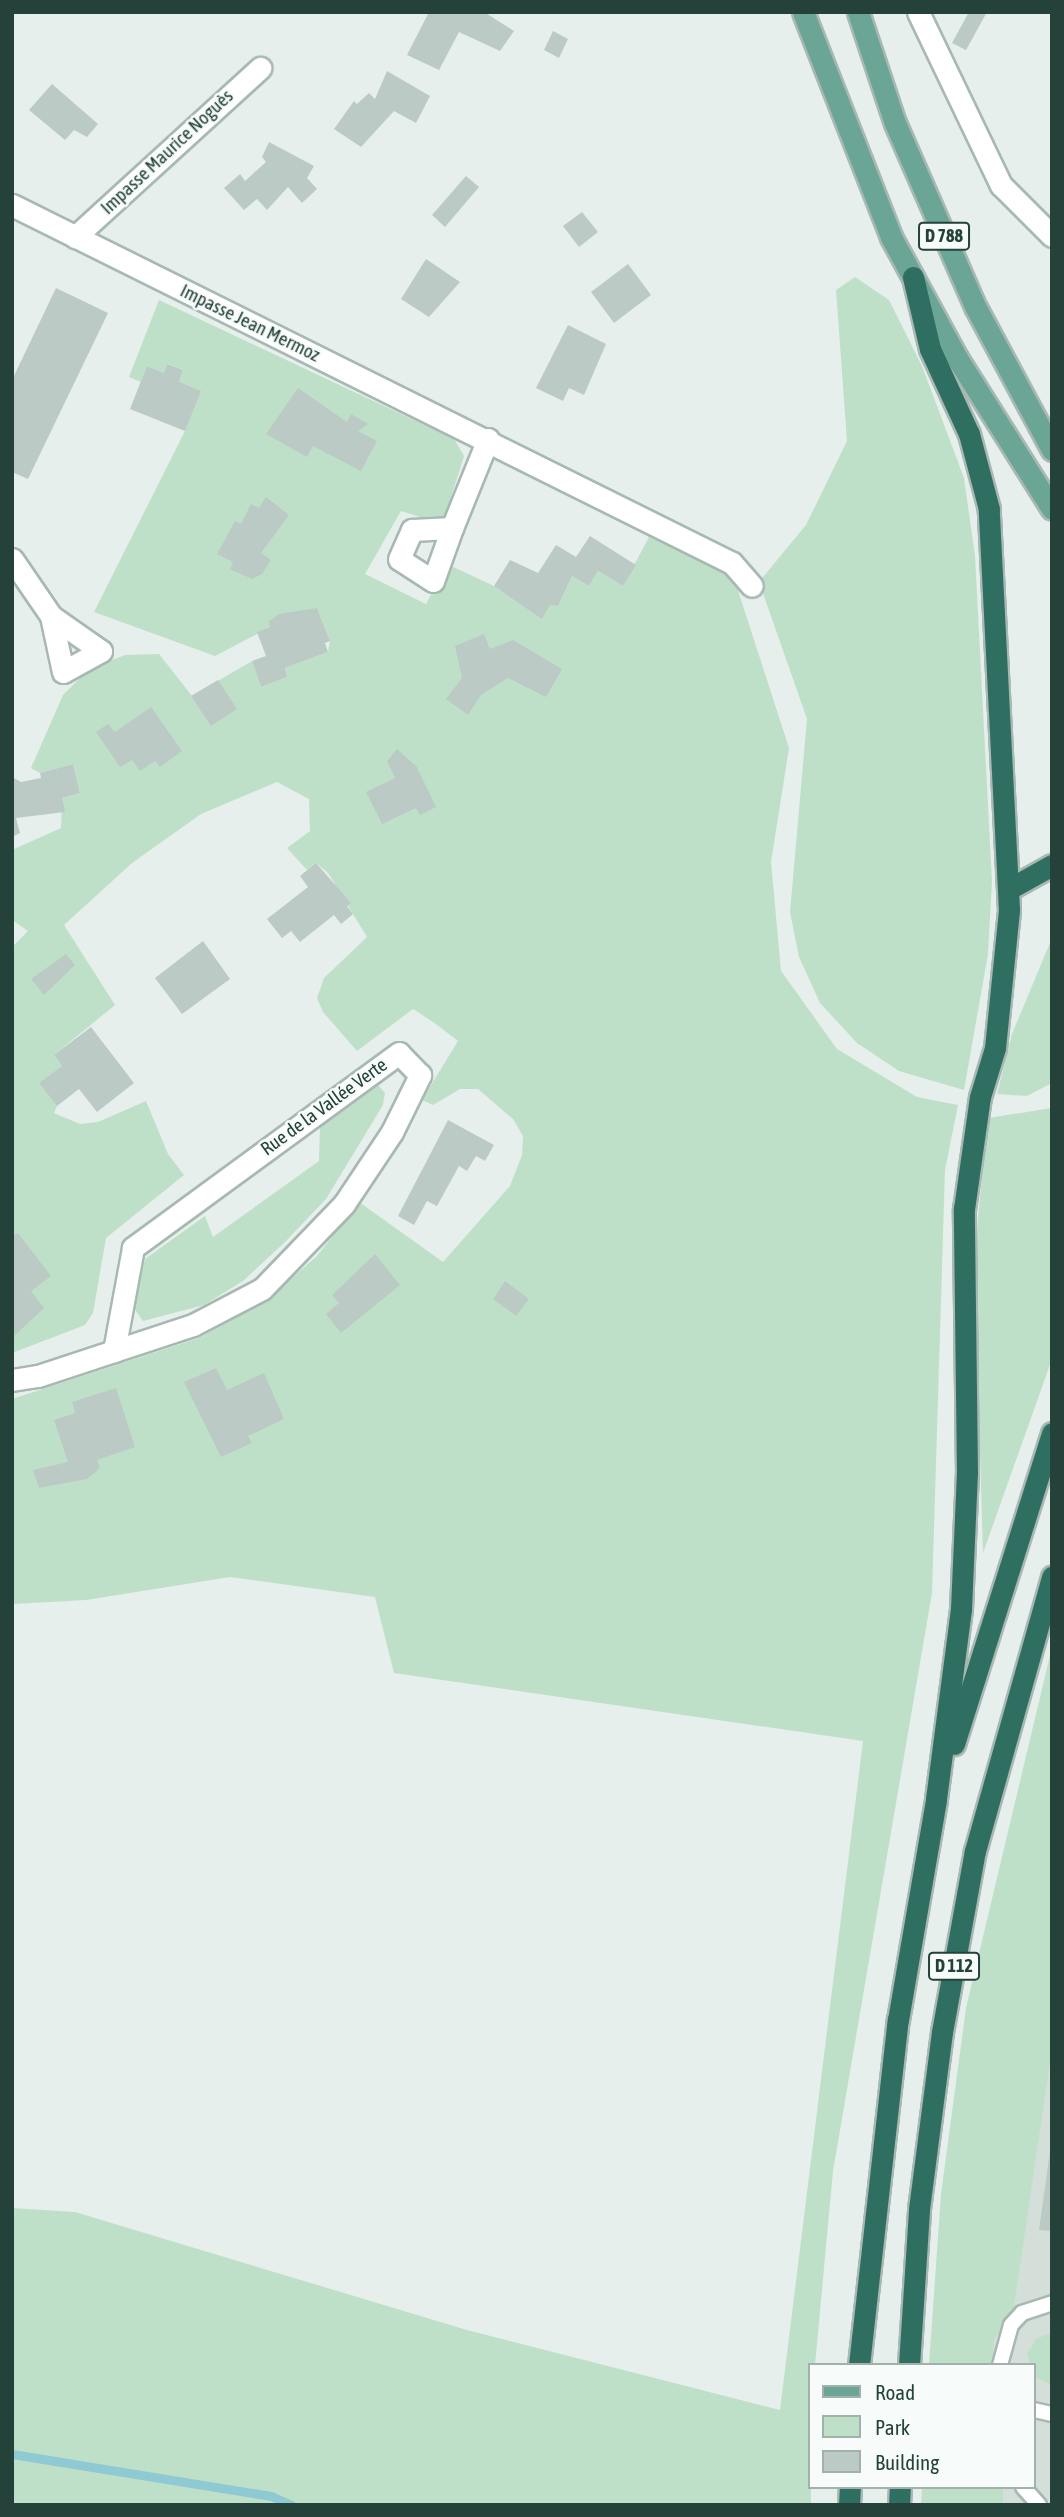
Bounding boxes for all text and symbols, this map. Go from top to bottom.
street label: Impasse Maurice Noguès [96,85,238,219]
road number: D 788 [918,222,970,250]
street label: Impasse Jean Mermoz [176,279,324,367]
street label: Rue de la Vallée Verte [256,1054,392,1160]
road number: D 112 [928,1952,980,1980]
legend [808,2363,1036,2489]
text: Road [875,2380,915,2404]
text: Park [875,2415,910,2439]
text: Building [875,2450,939,2474]

